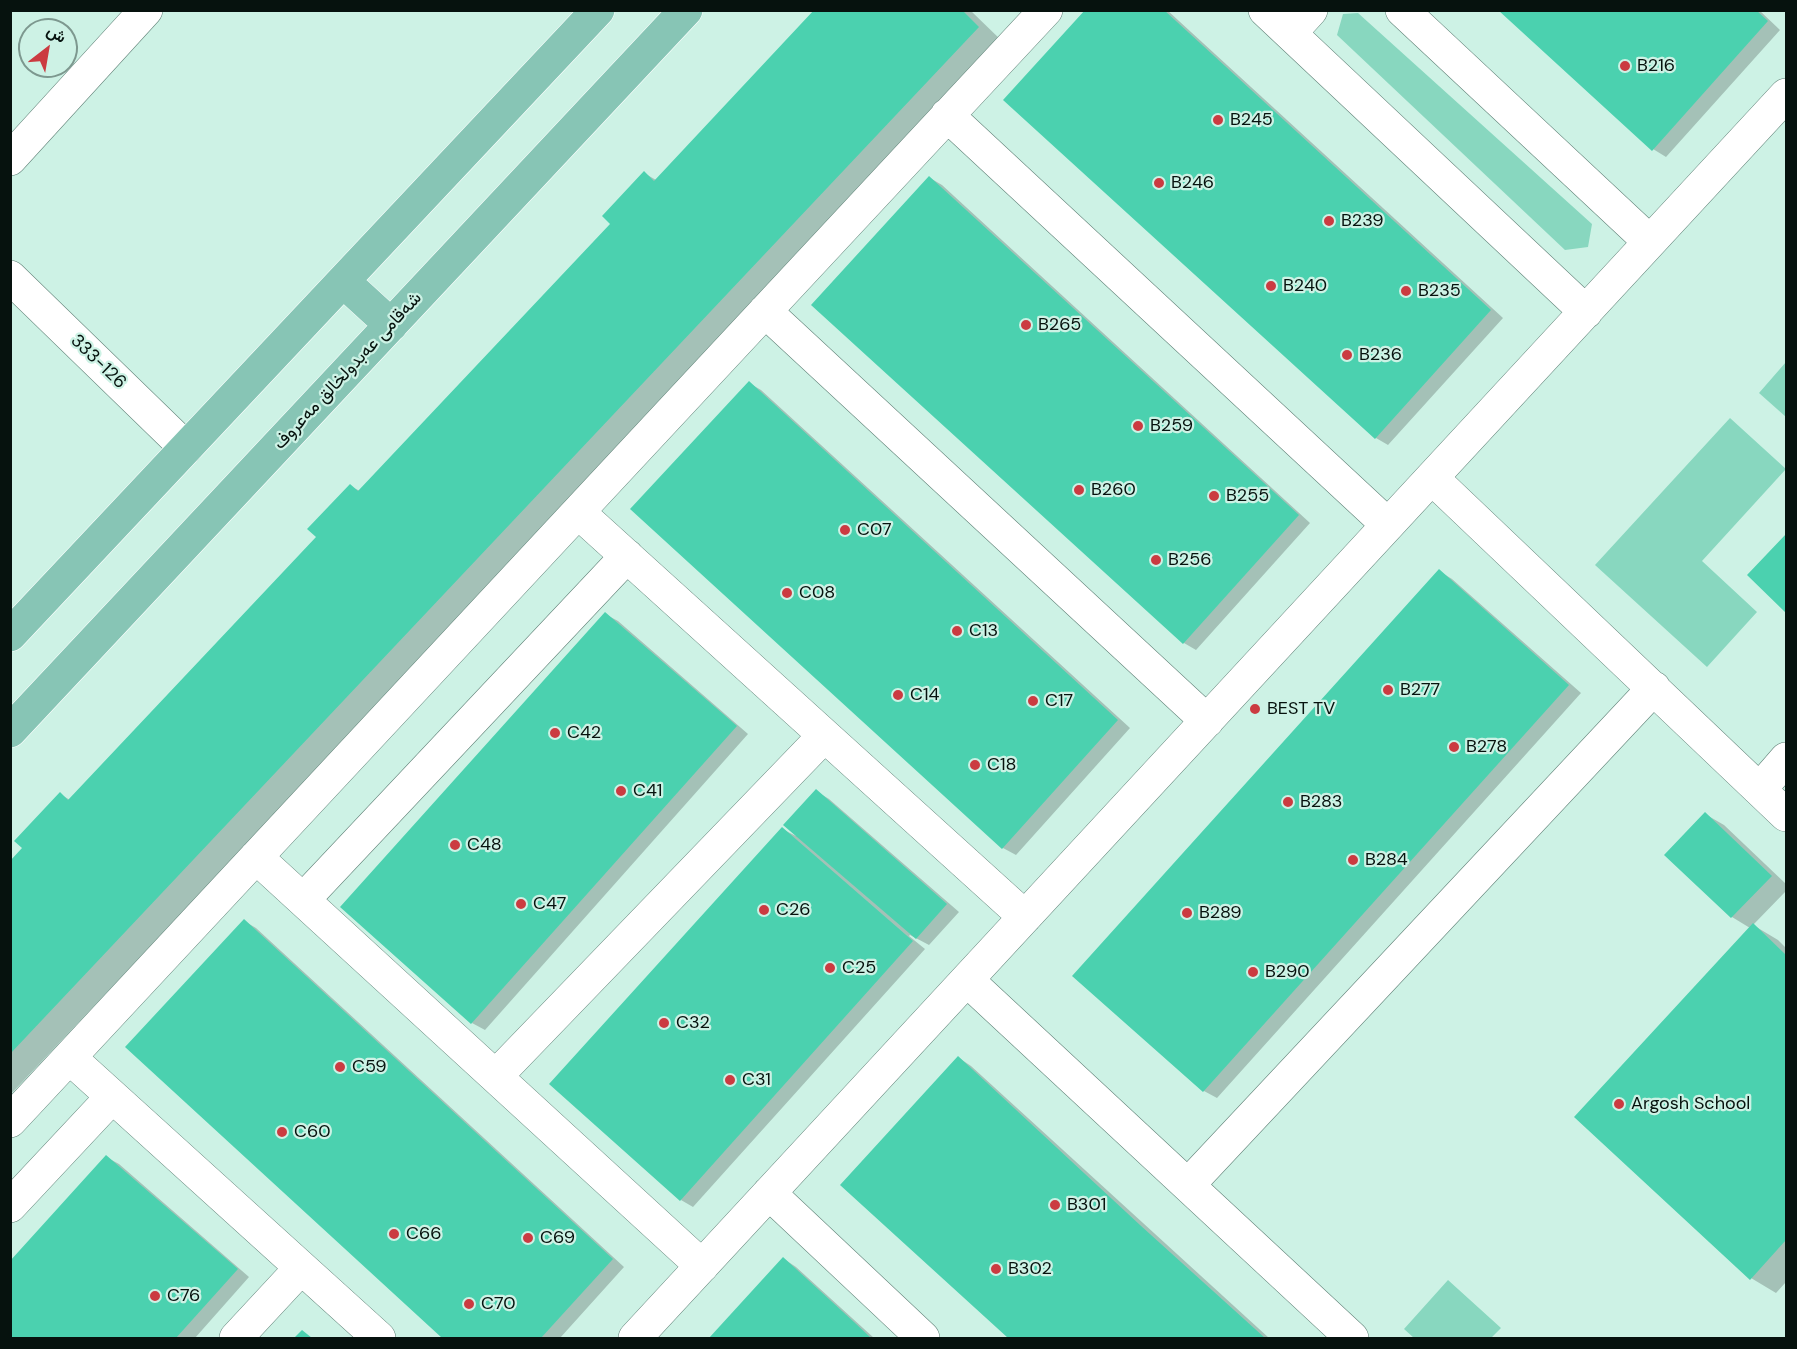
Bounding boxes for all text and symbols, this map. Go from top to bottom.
north arrow [18,18,78,78]
text: ش [43,20,70,48]
place label: B216 [1637,55,1675,77]
marker: B216 [1618,59,1632,73]
place label: B245 [1230,109,1273,131]
marker: B245 [1211,113,1225,127]
place label: B246 [1171,172,1214,194]
marker: B246 [1152,176,1166,190]
place label: B239 [1341,210,1384,232]
marker: B239 [1322,214,1336,228]
place label: B240 [1283,275,1327,297]
marker: B240 [1264,279,1278,293]
place label: B235 [1418,280,1461,302]
marker: B235 [1399,284,1413,298]
street label: شەقامی عەبدولخالق مەعروف [269,288,427,454]
place label: B265 [1038,314,1081,336]
marker: B265 [1019,318,1033,332]
street label: 333-126 [66,330,130,394]
place label: B236 [1359,344,1402,366]
marker: B236 [1340,348,1354,362]
place label: B259 [1150,415,1193,437]
marker: B259 [1131,419,1145,433]
place label: B260 [1091,479,1136,501]
marker: B260 [1072,483,1086,497]
place label: B255 [1226,485,1269,507]
marker: B255 [1207,489,1221,503]
place label: C07 [857,519,892,541]
marker: C07 [838,523,852,537]
place label: B256 [1168,549,1212,571]
marker: B256 [1149,553,1163,567]
place label: C08 [799,582,835,604]
marker: C08 [780,586,794,600]
place label: C13 [969,620,998,642]
marker: C13 [950,624,964,638]
place label: B277 [1400,679,1440,701]
marker: B277 [1381,683,1395,697]
place label: C14 [910,684,939,706]
marker: C14 [891,688,905,702]
place label: C17 [1045,690,1073,712]
marker: C17 [1026,694,1040,708]
place label: BEST TV [1267,698,1335,720]
marker: BEST TV [1248,702,1262,716]
place label: C42 [567,722,601,744]
marker: C42 [548,726,562,740]
place label: B278 [1466,736,1507,758]
marker: B278 [1447,740,1461,754]
place label: C18 [987,754,1016,776]
marker: C18 [968,758,982,772]
place label: C41 [633,780,662,802]
marker: C41 [614,784,628,798]
place label: B283 [1300,791,1342,813]
marker: B283 [1281,795,1295,809]
place label: C48 [467,834,502,856]
marker: C48 [448,838,462,852]
place label: B284 [1365,849,1408,871]
marker: B284 [1346,853,1360,867]
place label: C47 [533,893,566,915]
marker: C47 [514,897,528,911]
place label: C26 [776,899,811,921]
place label: B289 [1199,902,1242,924]
marker: C26 [757,903,771,917]
marker: B289 [1180,906,1194,920]
place label: C25 [842,957,876,979]
marker: C25 [823,961,837,975]
place label: B290 [1265,961,1310,983]
marker: B290 [1246,965,1260,979]
place label: C32 [676,1012,710,1034]
marker: C32 [657,1016,671,1030]
place label: C59 [352,1056,387,1078]
marker: C59 [333,1060,347,1074]
place label: C31 [742,1069,771,1091]
marker: C31 [723,1073,737,1087]
place label: Argosh School [1631,1093,1750,1115]
marker: Argosh School [1612,1097,1626,1111]
place label: C60 [294,1121,331,1143]
marker: C60 [275,1125,289,1139]
place label: B301 [1067,1194,1106,1216]
marker: B301 [1048,1198,1062,1212]
place label: C66 [406,1223,442,1245]
marker: C66 [387,1227,401,1241]
place label: C69 [540,1227,575,1249]
marker: C69 [521,1231,535,1245]
place label: B302 [1008,1258,1052,1280]
marker: B302 [989,1262,1003,1276]
place label: C76 [167,1285,200,1307]
marker: C76 [148,1289,162,1303]
place label: C70 [481,1293,516,1315]
marker: C70 [462,1297,476,1311]

